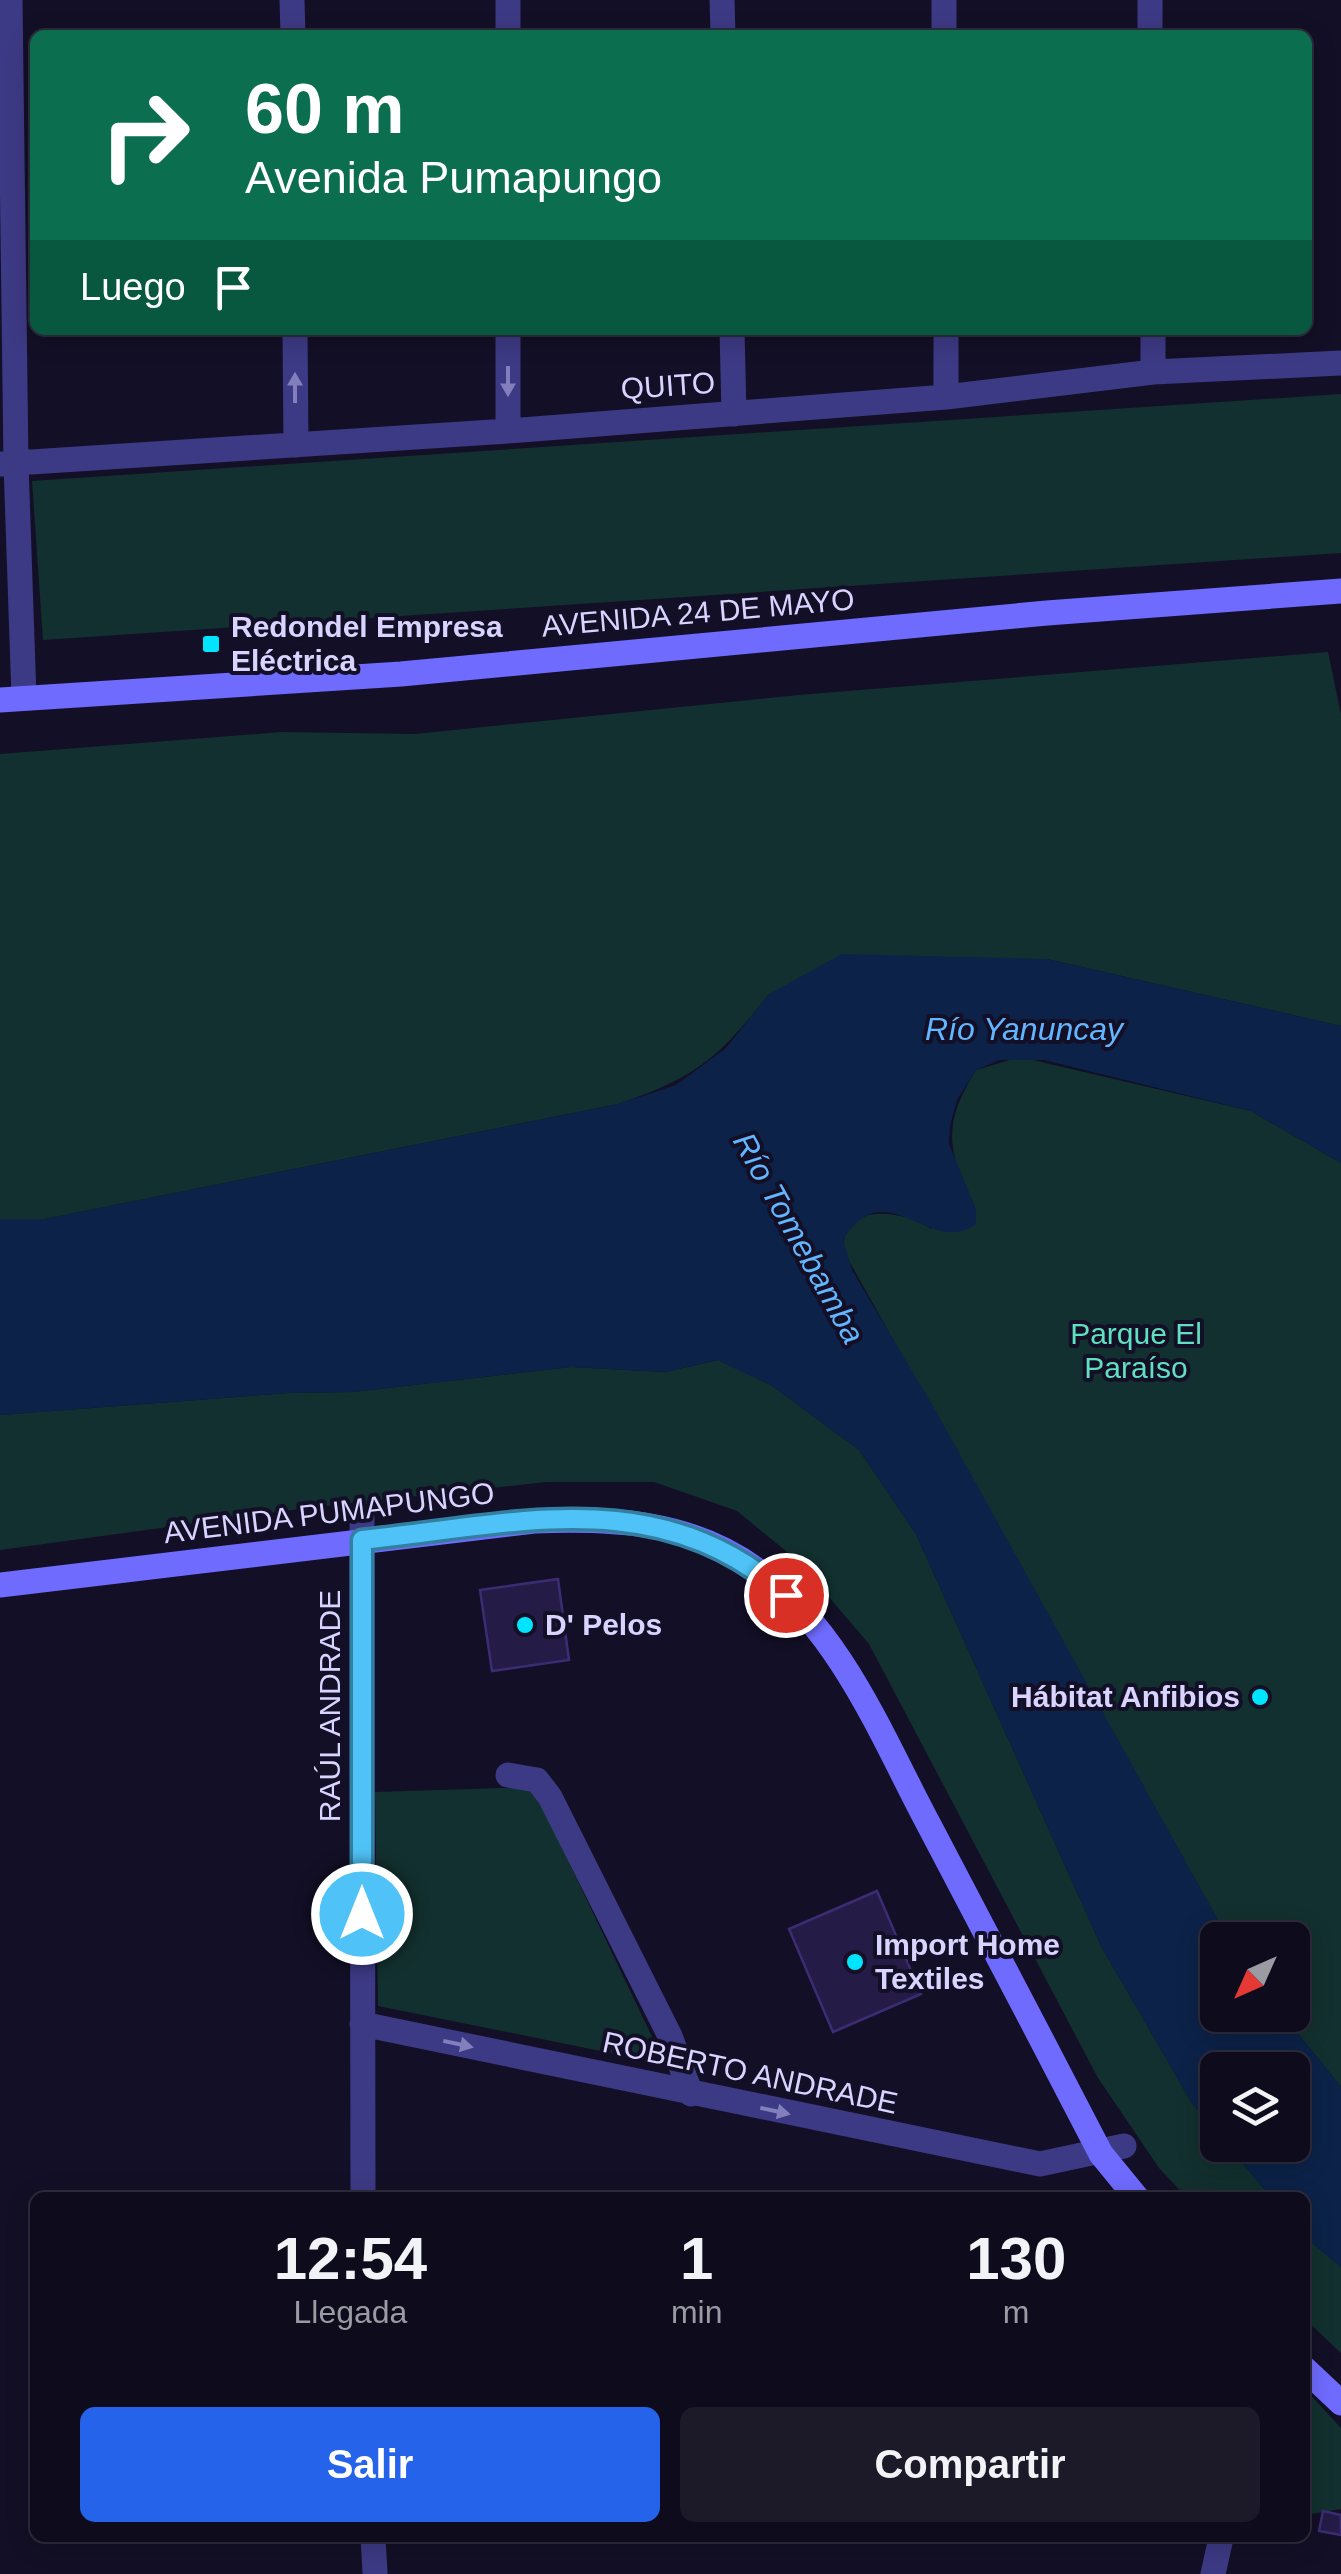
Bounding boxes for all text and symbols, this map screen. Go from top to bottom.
icon: right [80,70,210,200]
text: 60 m [245,70,405,148]
text: Avenida Pumapungo [245,152,662,203]
icon: arrive [206,260,261,315]
text: Luego [80,266,186,308]
one-way arrow [500,365,516,397]
street label: QUITO [620,366,716,405]
one-way arrow [287,371,303,403]
street label: AVENIDA 24 DE MAYO [540,582,856,643]
place label: Redondel Empresa Eléctrica [231,610,503,677]
marker: Redondel Empresa Eléctrica [200,633,222,655]
water label: Río Yanuncay [925,1011,1125,1047]
water label: Río Tomebamba [726,1126,872,1350]
park label: Parque El Paraíso [1070,1317,1202,1384]
street label: AVENIDA PUMAPUNGO [162,1476,496,1549]
pin [744,1553,829,1638]
icon: arrive [759,1568,814,1623]
street label: RAÚL ANDRADE [313,1590,346,1822]
place label: D' Pelos [545,1608,662,1641]
marker: D' Pelos [514,1614,536,1636]
place label: Hábitat Anfibios [1011,1680,1240,1713]
marker: Hábitat Anfibios [1249,1686,1271,1708]
position arrow [310,1862,414,1966]
north arrow [1200,1922,1310,2032]
map controls [1200,1922,1310,2162]
place label: Import Home Textiles [875,1928,1060,1995]
marker: Import Home Textiles [844,1951,866,1973]
street label: ROBERTO ANDRADE [600,2025,901,2120]
one-way arrow [442,2037,473,2052]
button: layers [1200,2052,1310,2162]
one-way arrow [760,2104,791,2120]
text: 12:54 [274,2225,427,2292]
text: 1 [680,2225,713,2292]
text: 130 [966,2225,1066,2292]
text: Llegada [293,2294,407,2330]
text: min [671,2294,722,2330]
text: m [1003,2294,1030,2330]
button: Salir [80,2407,660,2522]
button: Compartir [680,2407,1260,2522]

